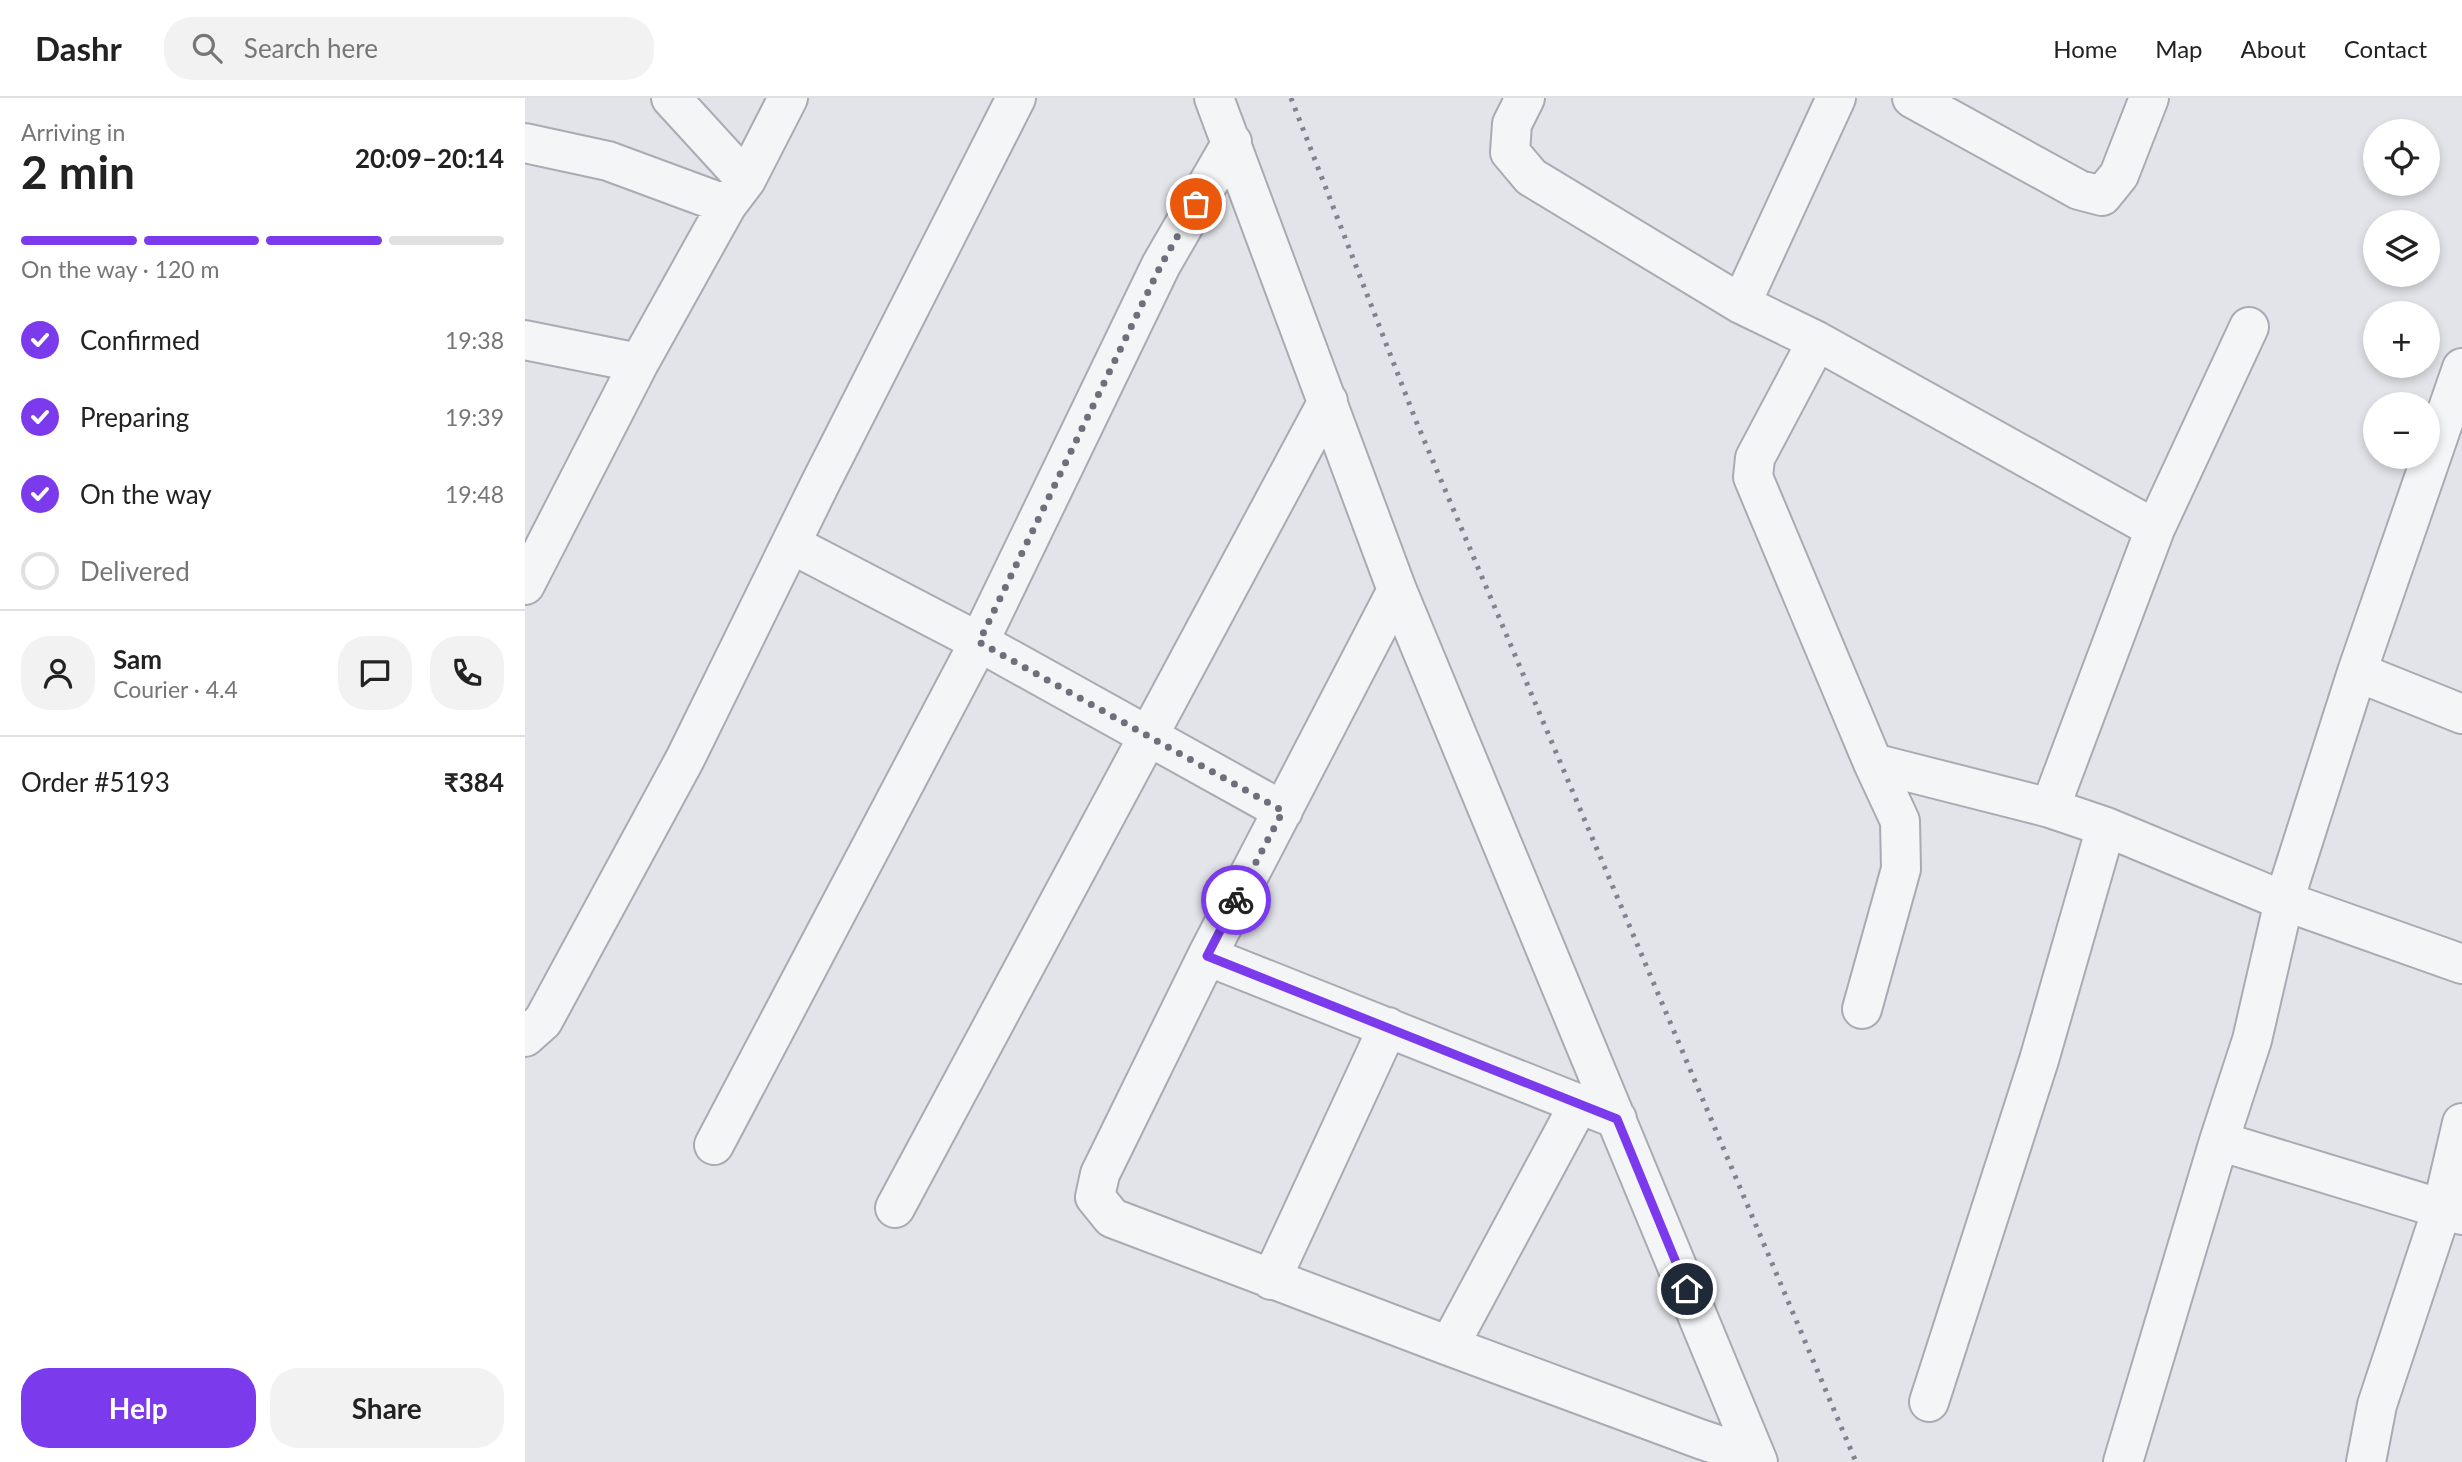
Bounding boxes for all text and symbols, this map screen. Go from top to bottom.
search box [164,17,654,80]
text: Dashr [35,28,122,68]
icon: search [188,29,226,67]
text: Search here [244,32,378,64]
text: Home [2053,34,2117,63]
text: Map [2155,34,2203,63]
text: About [2241,34,2306,63]
text: Contact [2344,34,2427,63]
text: Arriving in [21,118,125,146]
map controls [2363,119,2440,469]
button: locate [2363,119,2440,196]
text: 20:09–20:14 [355,142,504,174]
text: 2 min [21,144,135,199]
pin [1166,174,1226,234]
icon: bag [1177,185,1215,223]
button: layers [2363,210,2440,287]
text: On the way · 120 m [21,255,220,283]
button: + [2363,301,2440,378]
icon: check [21,321,59,359]
text: Confirmed [80,324,200,356]
text: 19:38 [445,326,504,354]
button: − [2363,392,2440,469]
icon: check [21,398,59,436]
text: Preparing [80,401,189,433]
text: 19:39 [445,403,504,431]
icon: check [21,475,59,513]
text: On the way [80,478,212,510]
text: 19:48 [445,480,504,508]
text: Delivered [80,555,190,587]
button: person [21,636,95,710]
button: chat [338,636,412,710]
button: phone [430,636,504,710]
text: Sam [113,643,162,675]
text: Courier · 4.4 [113,675,238,703]
text: Order #5193 [21,766,170,798]
text: ₹384 [444,766,504,798]
courier [1201,865,1271,935]
icon: bike [1217,881,1255,919]
pin [1657,1259,1717,1319]
icon: home [1668,1270,1706,1308]
button: Help [21,1368,256,1448]
button: Share [270,1368,504,1448]

